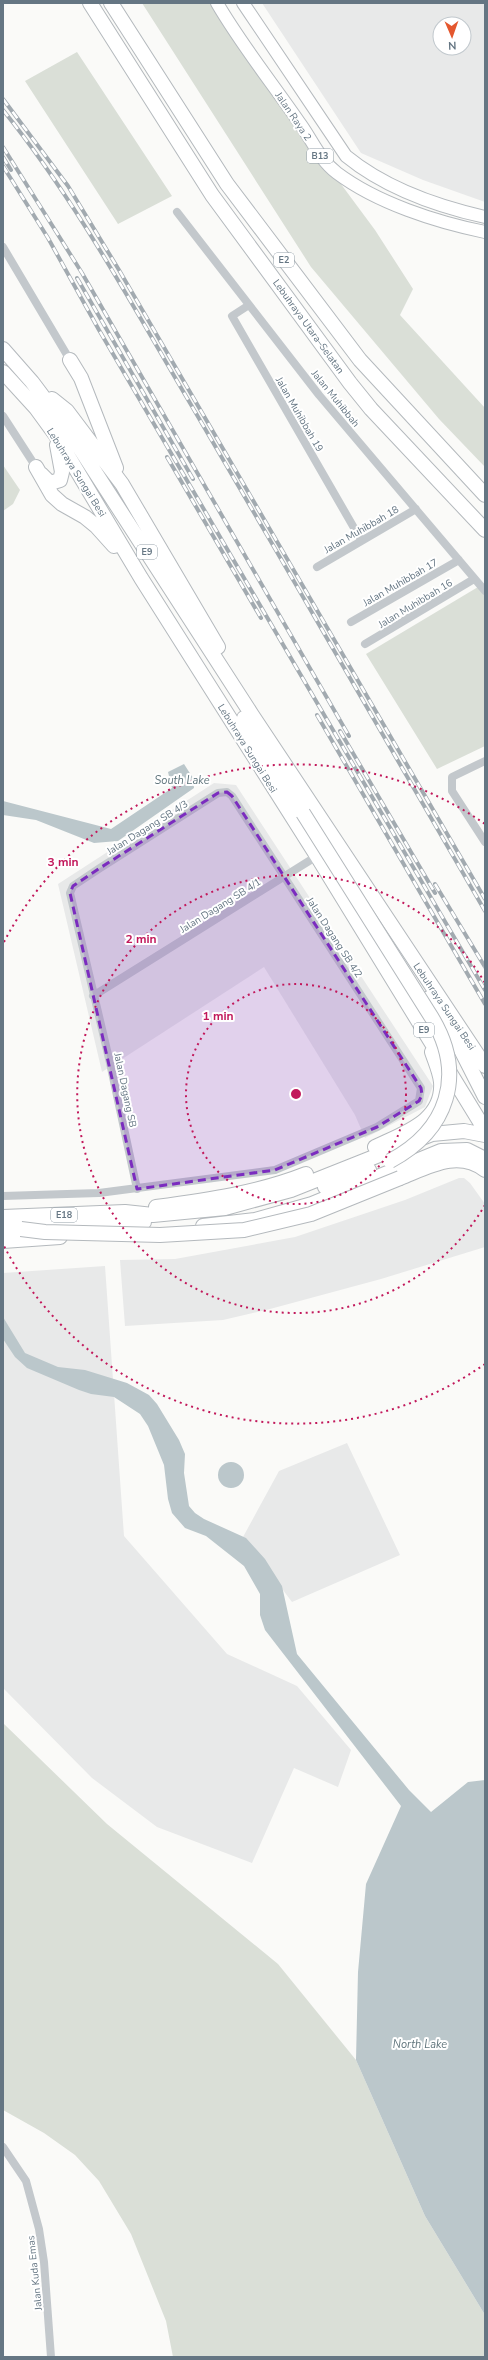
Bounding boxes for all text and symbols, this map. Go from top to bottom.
north arrow [432,16,472,56]
text: N [448,38,457,53]
street label: Jalan Raya 2 [271,89,315,144]
road number: B13 [307,149,333,163]
road number: E2 [274,253,294,267]
street label: Lebuhraya Utara–Selatan [269,277,347,377]
street label: Jalan Muhibbah [307,366,363,430]
street label: Jalan Muhibbah 19 [271,374,326,455]
street label: Lebuhraya Sungai Besi [43,425,109,520]
street label: Jalan Muhibbah 18 [321,503,402,558]
road number: E9 [137,545,157,559]
street label: Jalan Muhibbah 17 [360,556,441,611]
street label: Jalan Muhibbah 16 [375,576,455,632]
street label: Lebuhraya Sungai Besi [214,701,280,796]
water label: South Lake [155,773,210,788]
street label: Jalan Dagang SB 4/3 [103,797,191,859]
text: 3 min [47,854,79,870]
street label: Jalan Dagang SB 4/1 [176,875,264,937]
street label: Jalan Dagang SB 4/2 [302,894,365,981]
text: 2 min [125,931,157,947]
street label: Lebuhraya Sungai Besi [410,960,479,1053]
text: 1 min [202,1008,234,1024]
road number: E9 [414,1023,434,1037]
street label: Jalan Dagang SB [110,1051,140,1129]
centre of rings [289,1087,303,1101]
road number: E18 [51,1208,77,1222]
water label: North Lake [393,2037,447,2052]
street label: Jalan Kuda Emas [24,2235,46,2312]

